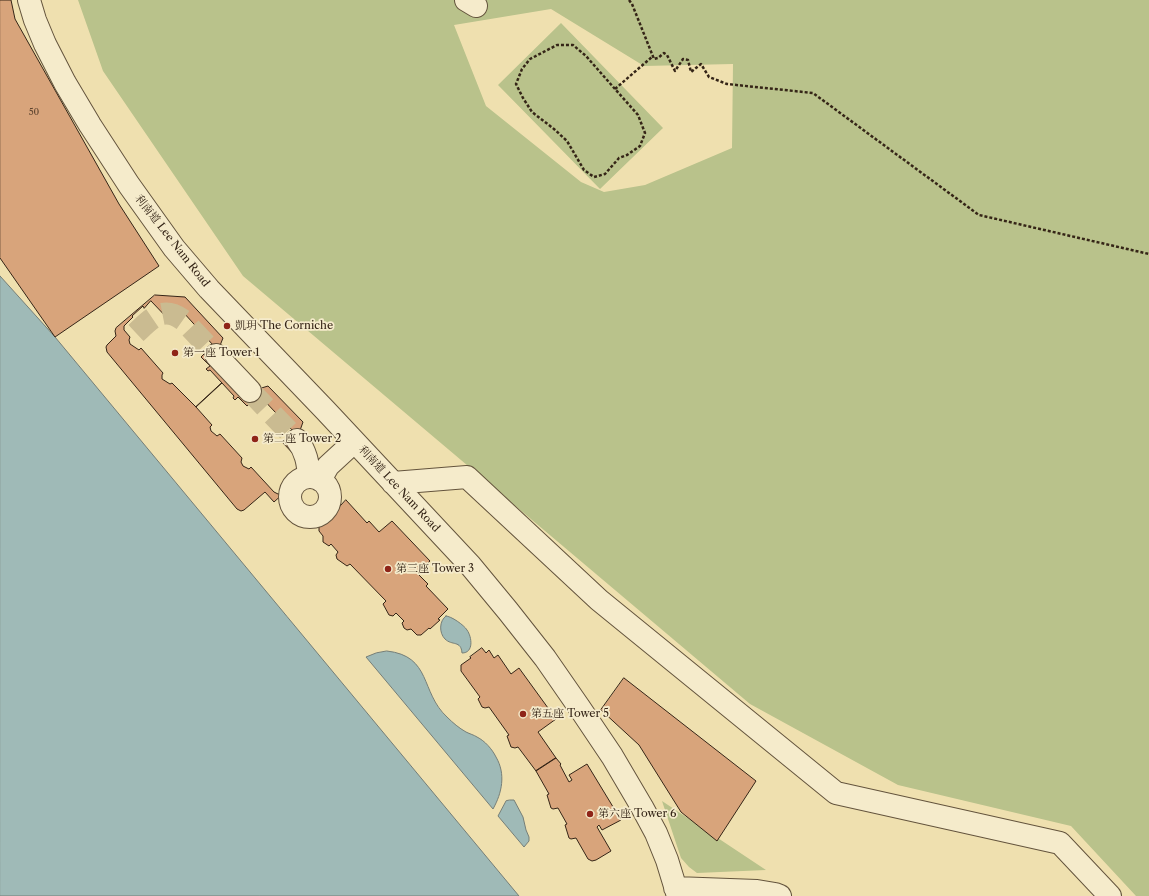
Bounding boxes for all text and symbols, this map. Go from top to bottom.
house number: 50 [29,107,39,117]
street label: 利南道 Lee Nam Road [132,192,212,290]
place label: 凱玥 The Corniche [235,319,333,333]
marker: 凱玥 The Corniche [222,321,232,331]
place label: 第一座 Tower 1 [183,346,260,360]
marker: 第一座 Tower 1 [170,348,180,358]
place label: 第二座 Tower 2 [263,432,341,446]
marker: 第二座 Tower 2 [250,434,260,444]
street label: 利南道 Lee Nam Road [356,443,442,535]
place label: 第三座 Tower 3 [396,562,474,576]
marker: 第三座 Tower 3 [383,564,393,574]
place label: 第五座 Tower 5 [531,707,609,721]
marker: 第五座 Tower 5 [518,709,528,719]
place label: 第六座 Tower 6 [598,807,677,821]
marker: 第六座 Tower 6 [585,809,595,819]

